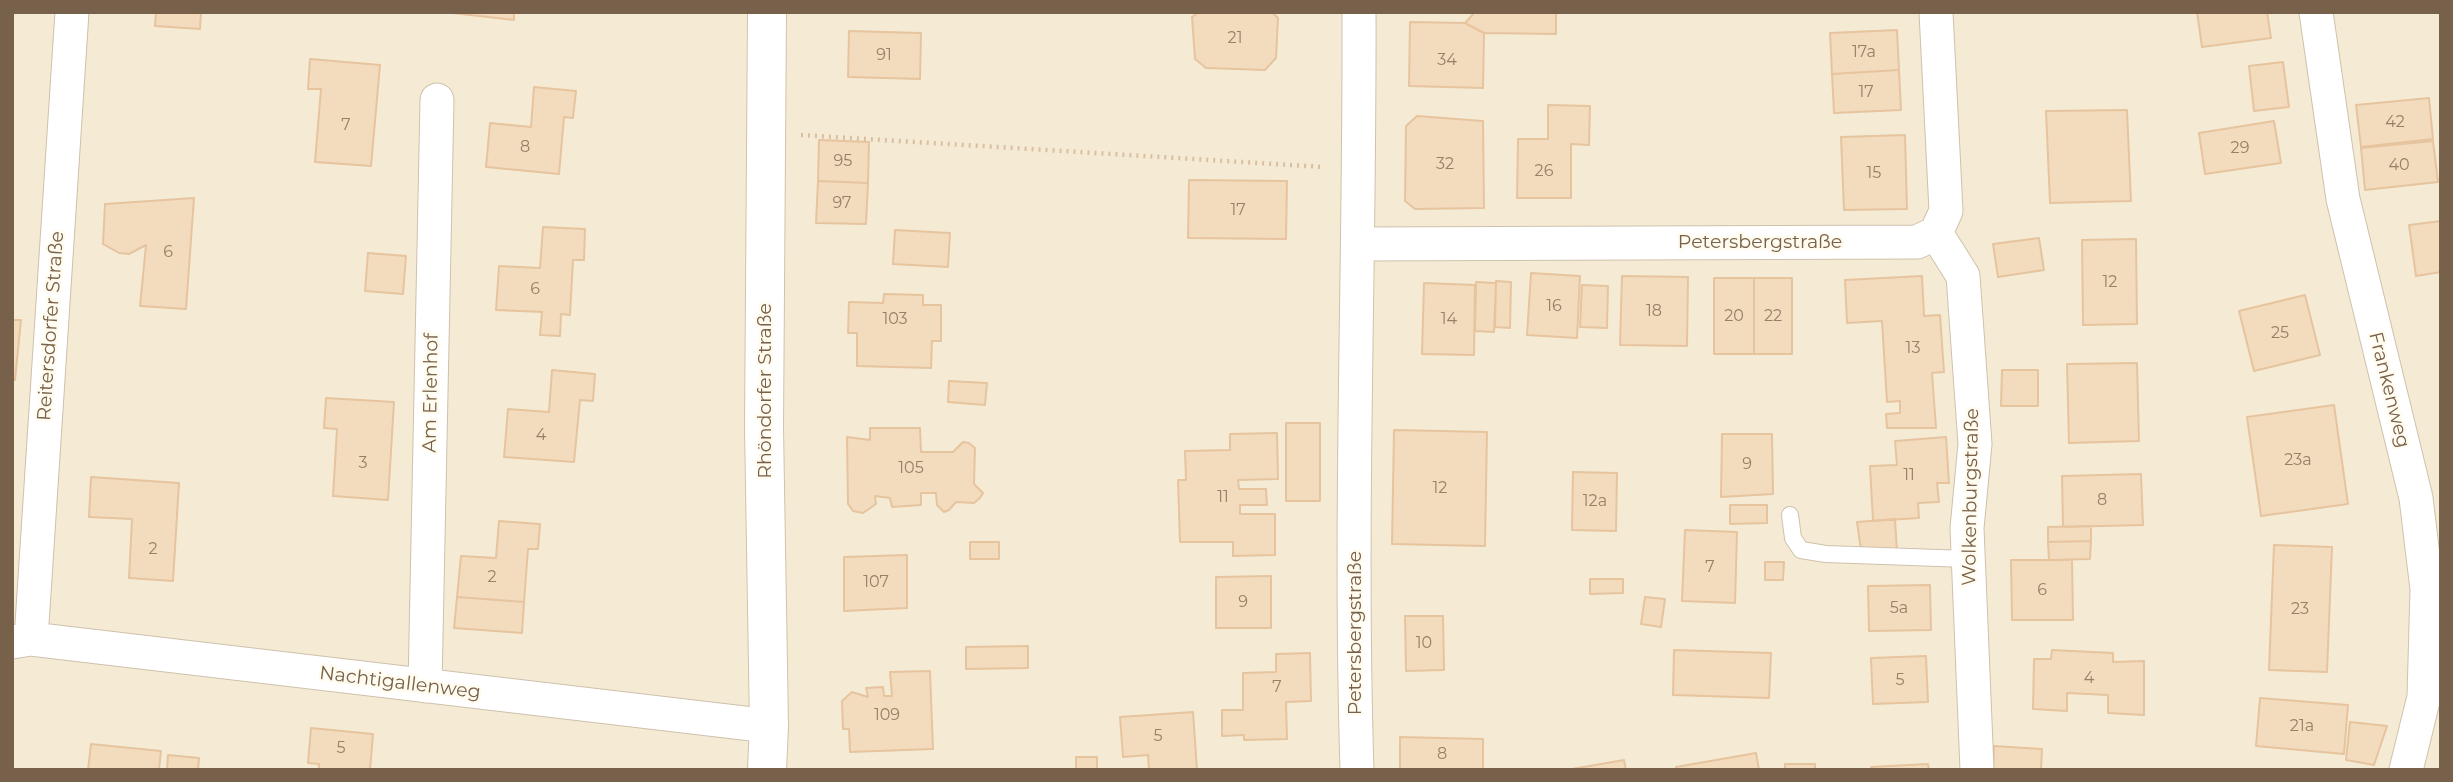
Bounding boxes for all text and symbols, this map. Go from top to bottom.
house number: 21 [1228,28,1242,48]
house number: 17a [1852,42,1876,62]
house number: 91 [876,45,892,65]
house number: 34 [1437,50,1457,70]
house number: 17 [1858,82,1874,102]
house number: 42 [2385,112,2405,132]
house number: 7 [341,115,351,135]
house number: 8 [520,137,530,157]
house number: 29 [2231,138,2249,158]
house number: 95 [834,151,852,171]
house number: 32 [1436,154,1454,174]
house number: 40 [2388,155,2410,175]
house number: 26 [1535,161,1553,181]
house number: 15 [1867,163,1881,183]
house number: 97 [832,193,852,213]
house number: 17 [1230,200,1246,220]
street label: Reitersdorfer Straße [33,230,69,422]
street label: Petersbergstraße [1678,231,1842,253]
house number: 6 [163,242,173,262]
house number: 12 [2103,272,2117,292]
house number: 6 [530,279,540,299]
house number: 16 [1546,296,1562,316]
house number: 18 [1646,301,1662,321]
street label: Rhöndorfer Straße [754,303,776,479]
house number: 20 [1724,306,1744,326]
house number: 22 [1764,306,1782,326]
house number: 103 [882,309,908,329]
house number: 14 [1441,309,1457,329]
house number: 25 [2271,323,2289,343]
street label: Frankenweg [2364,330,2414,450]
street label: Am Erlenhof [419,333,443,453]
house number: 13 [1906,338,1920,358]
street label: Wolkenburgstraße [1958,408,1984,586]
house number: 4 [536,425,546,445]
house number: 23a [2284,450,2312,470]
house number: 3 [358,453,368,473]
house number: 9 [1742,454,1752,474]
house number: 105 [898,458,924,478]
house number: 11 [1903,465,1915,485]
house number: 12 [1433,478,1447,498]
house number: 11 [1217,487,1229,507]
house number: 8 [2097,490,2107,510]
house number: 12a [1583,491,1607,511]
house number: 2 [148,539,158,559]
street label: Petersbergstraße [1344,551,1366,715]
house number: 7 [1705,557,1715,577]
house number: 2 [487,567,497,587]
house number: 107 [863,572,889,592]
house number: 6 [2037,580,2047,600]
house number: 9 [1238,592,1248,612]
house number: 5a [1890,598,1908,618]
house number: 23 [2291,599,2309,619]
house number: 10 [1416,633,1432,653]
street label: Nachtigallenweg [318,662,482,704]
house number: 4 [2084,668,2094,688]
house number: 5 [1895,670,1905,690]
house number: 7 [1272,677,1282,697]
house number: 109 [874,705,900,725]
house number: 21a [2290,716,2314,736]
house number: 5 [1153,726,1163,746]
house number: 5 [336,738,346,758]
house number: 8 [1437,744,1447,764]

